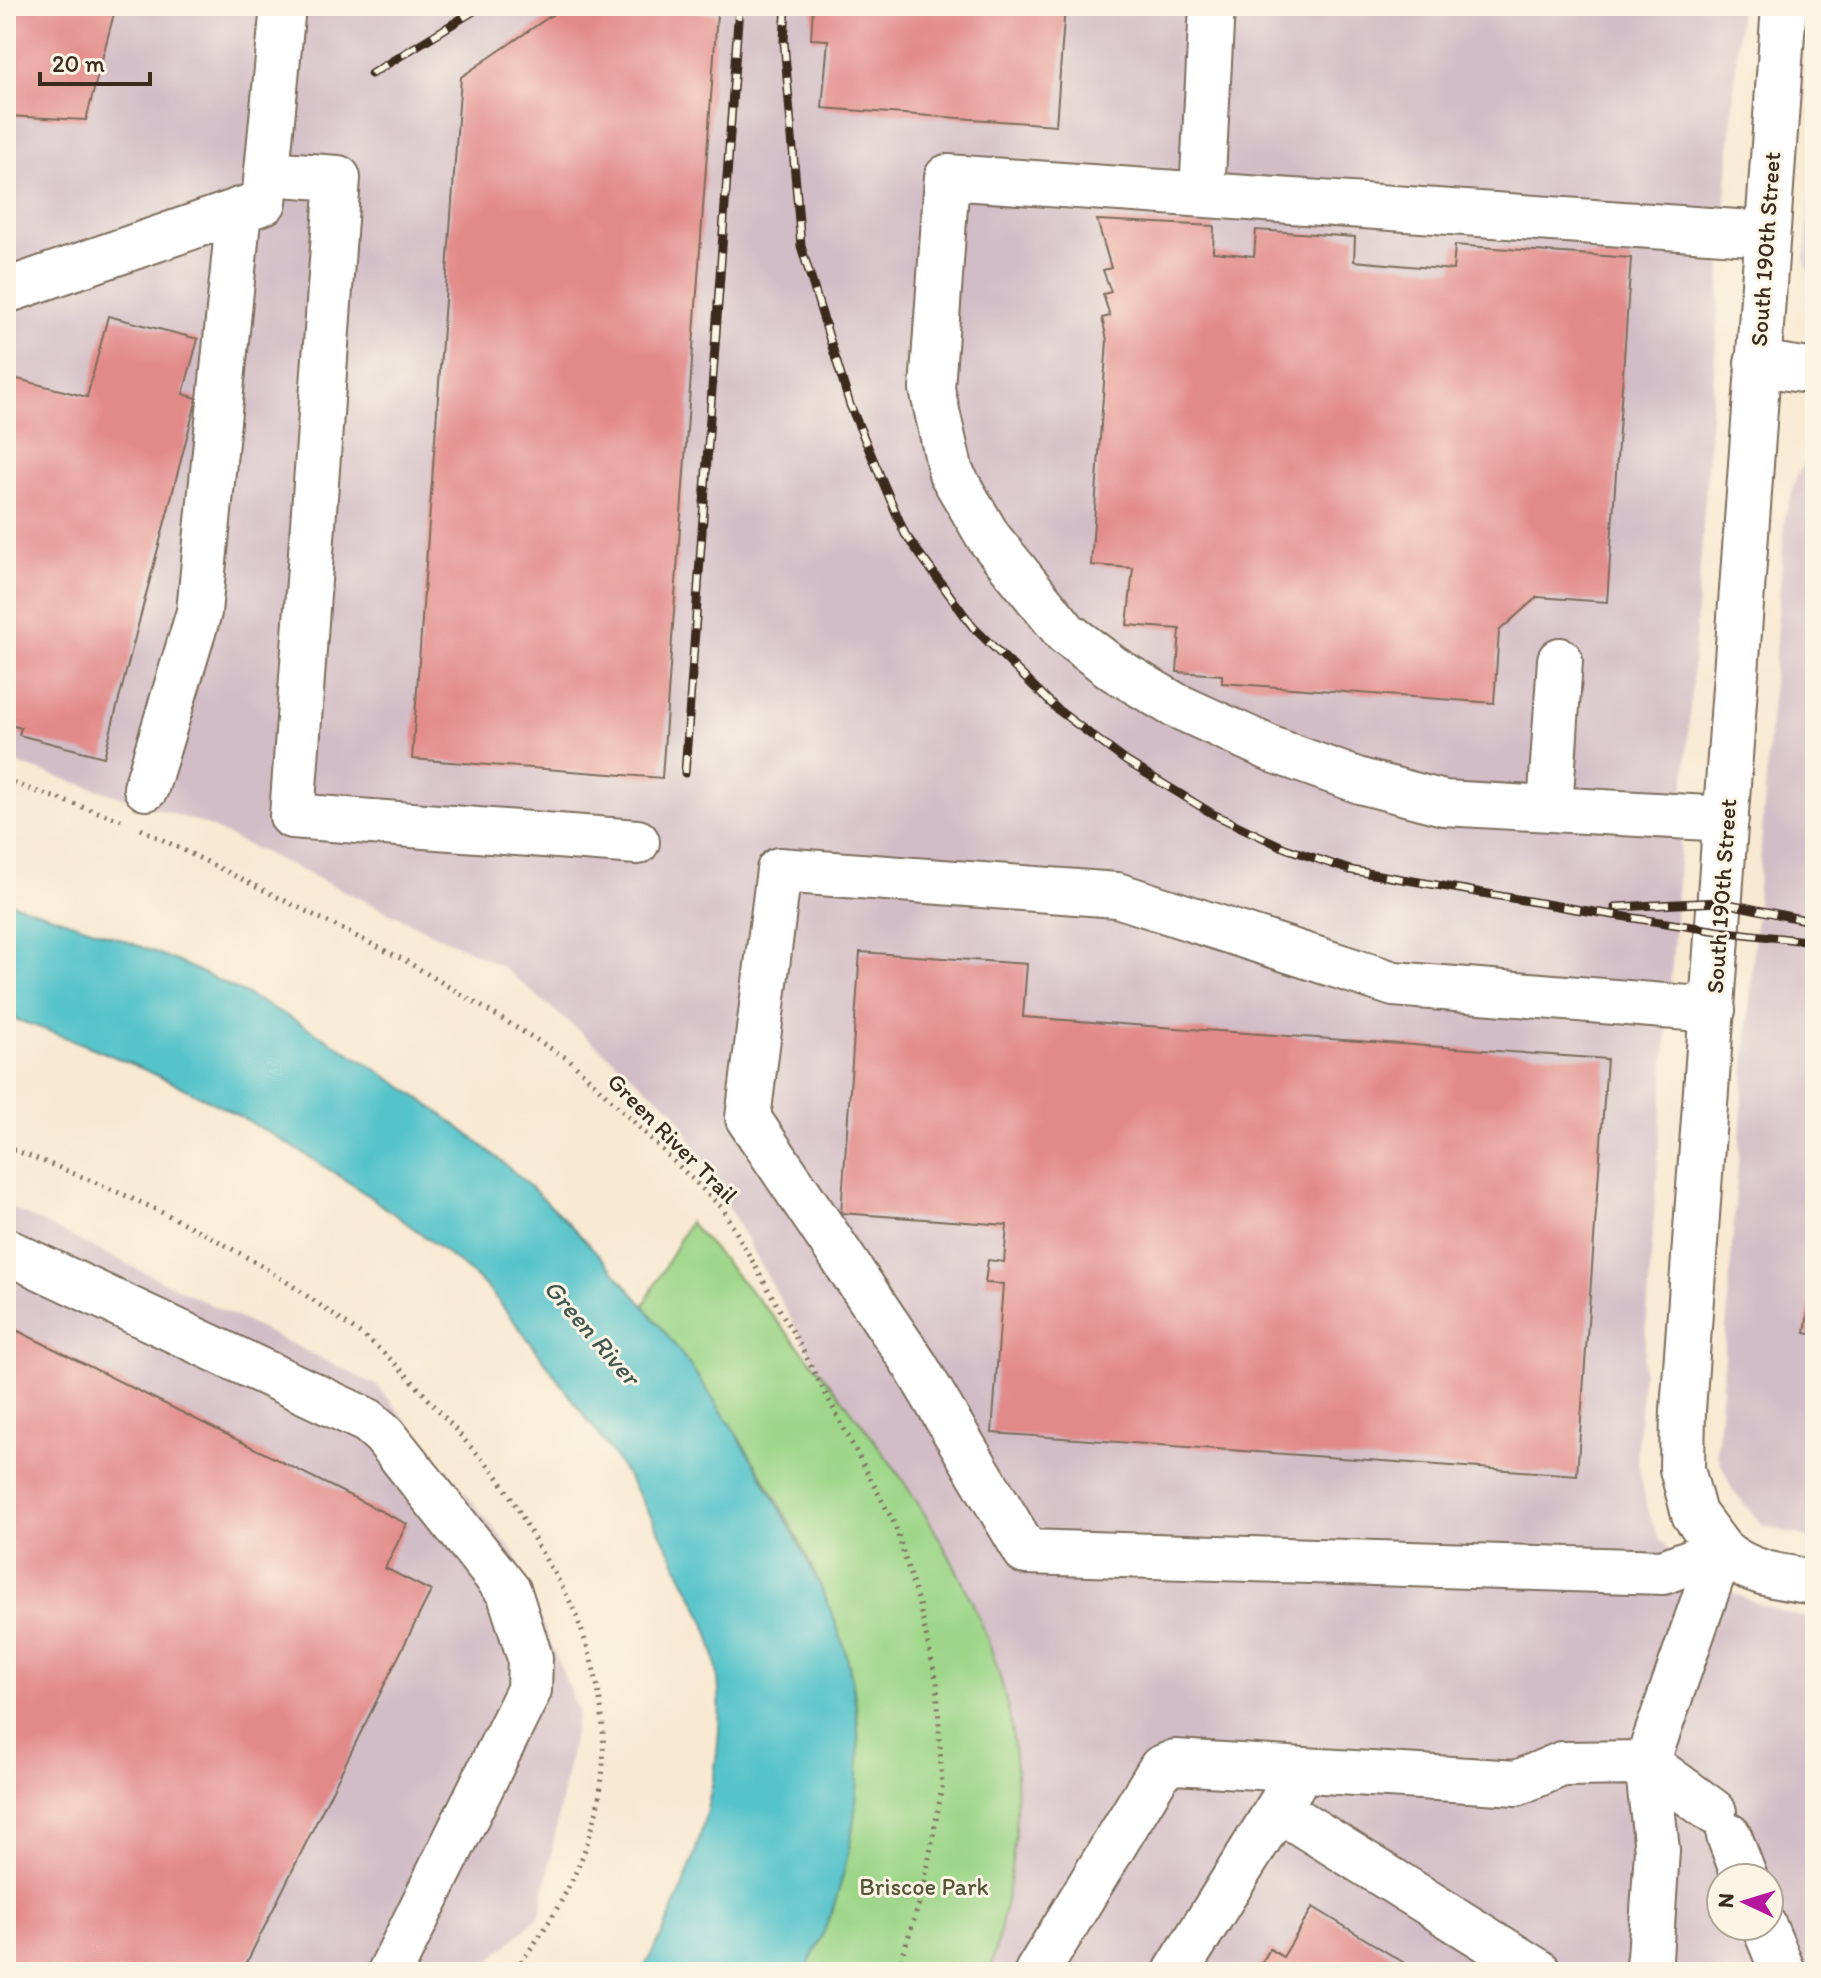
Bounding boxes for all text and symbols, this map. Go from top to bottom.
scale bar [40,36,150,86]
text: 20 m [52,49,105,78]
street label: South 190th Street [1744,151,1786,347]
street label: South 190th Street [1700,798,1742,994]
street label: Green River Trail [602,1067,744,1209]
water label: Green River [537,1272,649,1394]
north arrow [1705,1862,1785,1942]
park label: Briscoe Park [859,1872,989,1901]
text: N [1712,1892,1740,1909]

